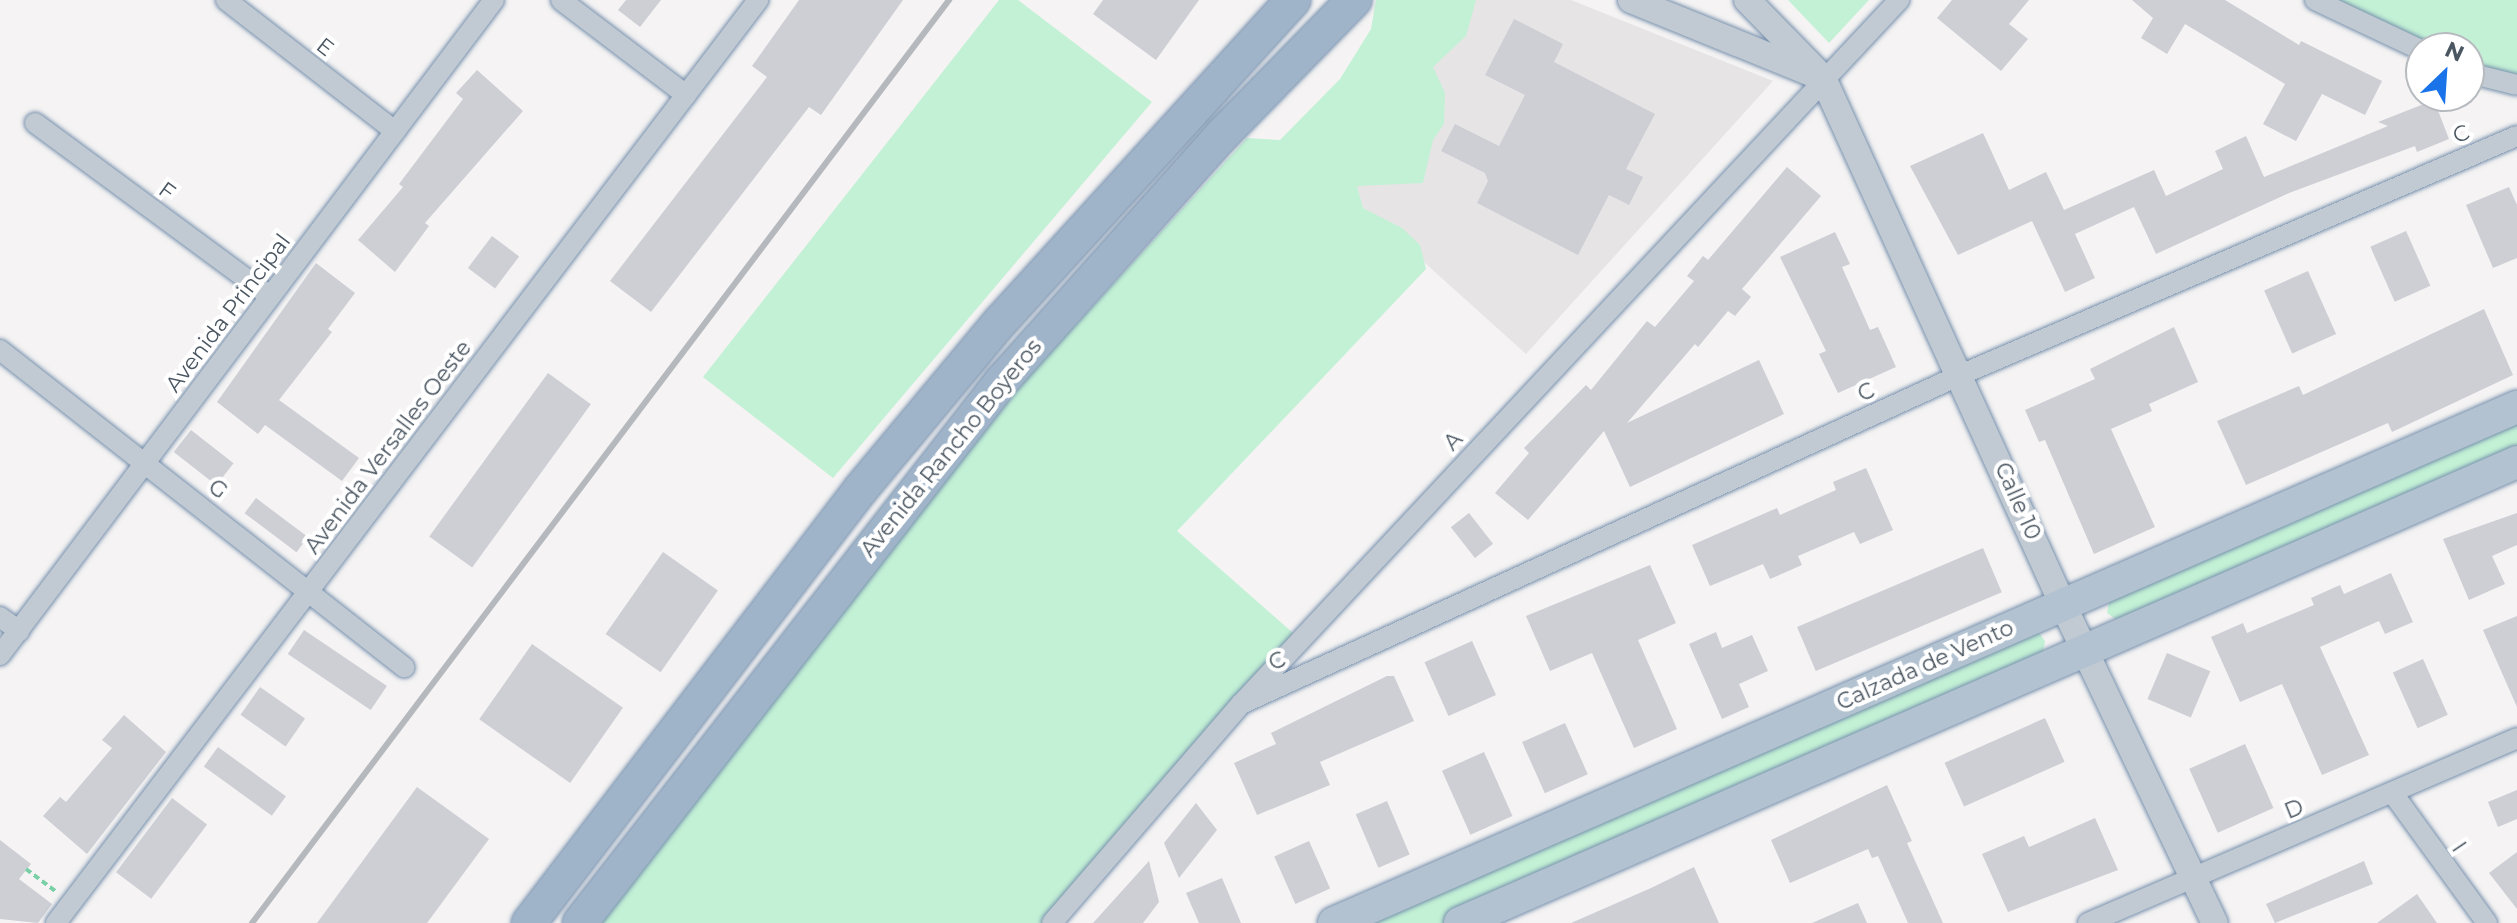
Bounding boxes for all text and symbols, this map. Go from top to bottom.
street label: E [311,32,339,62]
north arrow [2405,32,2485,112]
text: N [2441,36,2468,68]
street label: C [2449,119,2473,149]
street label: F [154,176,180,206]
street label: Avenida Principal [160,229,296,397]
street label: Avenida Rancho Boyeros [855,334,1047,562]
street label: Avenida Versalles Oeste [299,335,477,559]
street label: C [1853,377,1879,407]
street label: A [1438,426,1468,456]
street label: Calle 10 [1989,458,2047,544]
street label: G [203,473,233,505]
street label: Calzada de Vento [1832,614,2018,716]
street label: C [1264,646,1290,676]
street label: D [2281,793,2307,825]
street label: I [2446,837,2472,857]

